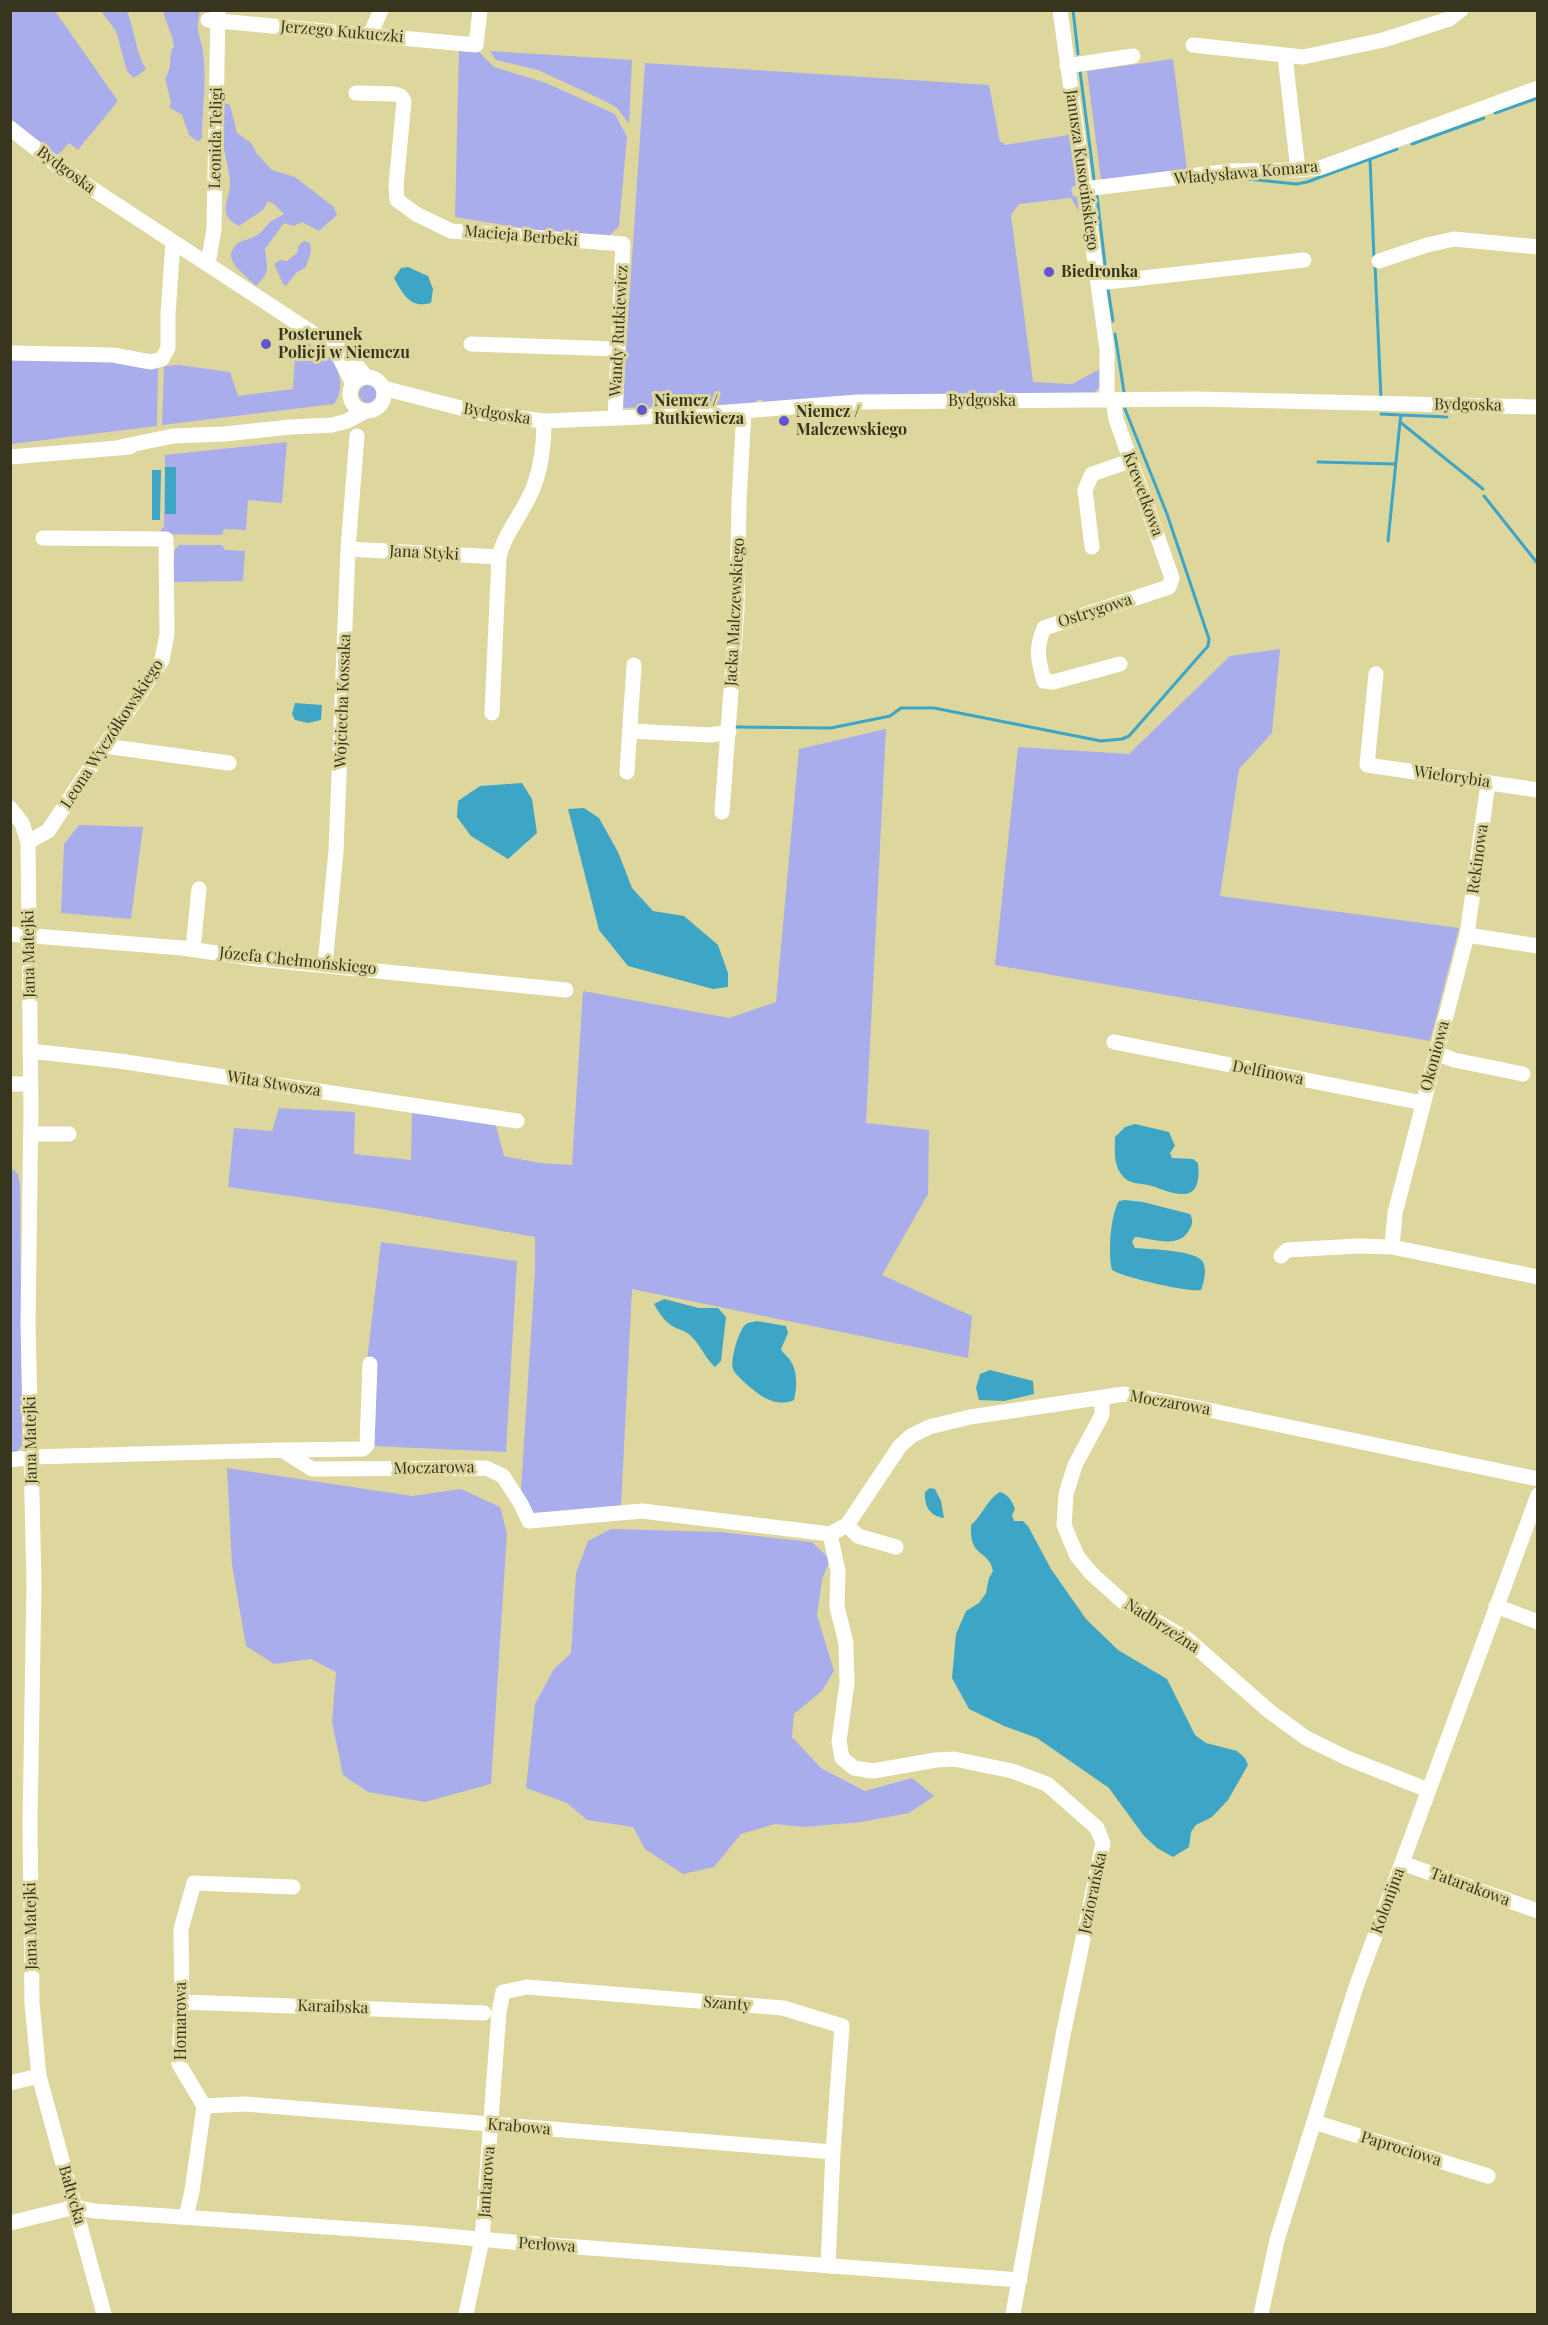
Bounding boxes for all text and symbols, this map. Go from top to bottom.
street label: Jerzego Kukuczki [280,17,404,47]
street label: Leonida Teligi [206,87,226,189]
street label: Janusza Kusocińskiego [1061,88,1103,252]
street label: Bydgoska [33,142,99,198]
street label: Władysława Komara [1173,157,1319,189]
street label: Macieja Berbeki [463,221,579,251]
place label: Biedronka [1061,262,1138,282]
street label: Wandy Rutkiewicz [606,265,632,397]
marker: Biedronka [1042,265,1056,279]
place label: Posterunek Policji w Niemczu [278,325,410,363]
marker: Posterunek Policji w Niemczu [259,337,273,351]
place label: Niemcz / Rutkiewicza [654,391,744,429]
street label: Bydgoska [948,391,1016,411]
street label: Bydgoska [1434,395,1502,415]
street label: Bydgoska [462,399,532,429]
place label: Niemcz / Malczewskiego [796,402,907,440]
marker: Niemcz / Rutkiewicza [635,403,649,417]
marker: Niemcz / Malczewskiego [777,414,791,428]
street label: Krewetkowa [1119,449,1167,539]
street label: Jacka Malczewskiego [722,537,748,687]
street label: Jana Styki [389,542,459,564]
street label: Ostrygowa [1055,590,1135,632]
street label: Wojciecha Kossaka [331,634,355,768]
street label: Leona Wyczółkowskiego [57,656,167,812]
street label: Wielorybia [1413,762,1491,792]
street label: Rekinowa [1464,823,1492,895]
street label: Jana Matejki [19,910,39,998]
street label: Józefa Chełmońskiego [218,943,378,979]
street label: Okoniowa [1416,1019,1454,1093]
street label: Delfinowa [1231,1057,1305,1089]
street label: Wita Stwosza [226,1067,322,1101]
street label: Moczarowa [1128,1386,1212,1420]
street label: Jana Matejki [21,1396,41,1484]
street label: Moczarowa [393,1458,475,1478]
street label: Nadbrzeżna [1121,1595,1203,1657]
street label: Jeziorańska [1075,1851,1111,1935]
street label: Tatarakowa [1427,1864,1513,1910]
street label: Kolonijna [1367,1866,1409,1936]
street label: Jana Matejki [21,1882,41,1970]
street label: Homarowa [171,1982,191,2060]
street label: Szanty [703,1992,751,2016]
street label: Karaibska [297,1996,369,2018]
street label: Krabowa [487,2115,551,2139]
street label: Paprociowa [1358,2128,1444,2170]
street label: Jantarowa [475,2146,499,2218]
street label: Bałtycka [54,2163,90,2227]
street label: Perłowa [518,2233,576,2257]

